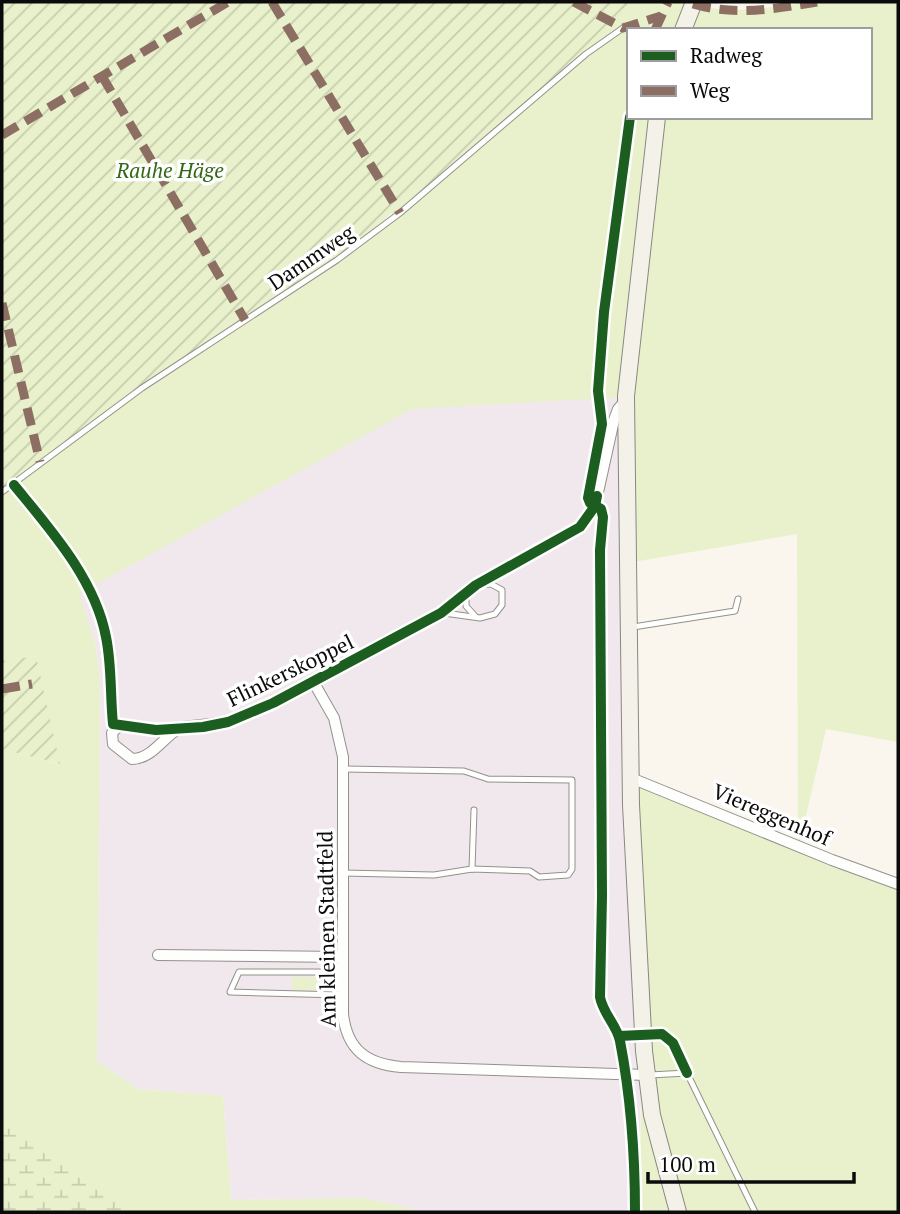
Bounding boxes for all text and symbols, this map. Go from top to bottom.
legend [627,28,872,119]
text: Radweg [690,41,763,69]
text: Weg [690,76,731,104]
park label: Rauhe Häge [115,156,224,184]
street label: Dammweg [262,217,360,296]
street label: Flinkerskoppel [222,627,358,713]
street label: Viereggenhof [708,776,837,852]
street label: Am kleinen Stadtfeld [310,830,342,1028]
scale bar [648,1140,855,1184]
text: 100 m [659,1150,716,1178]

